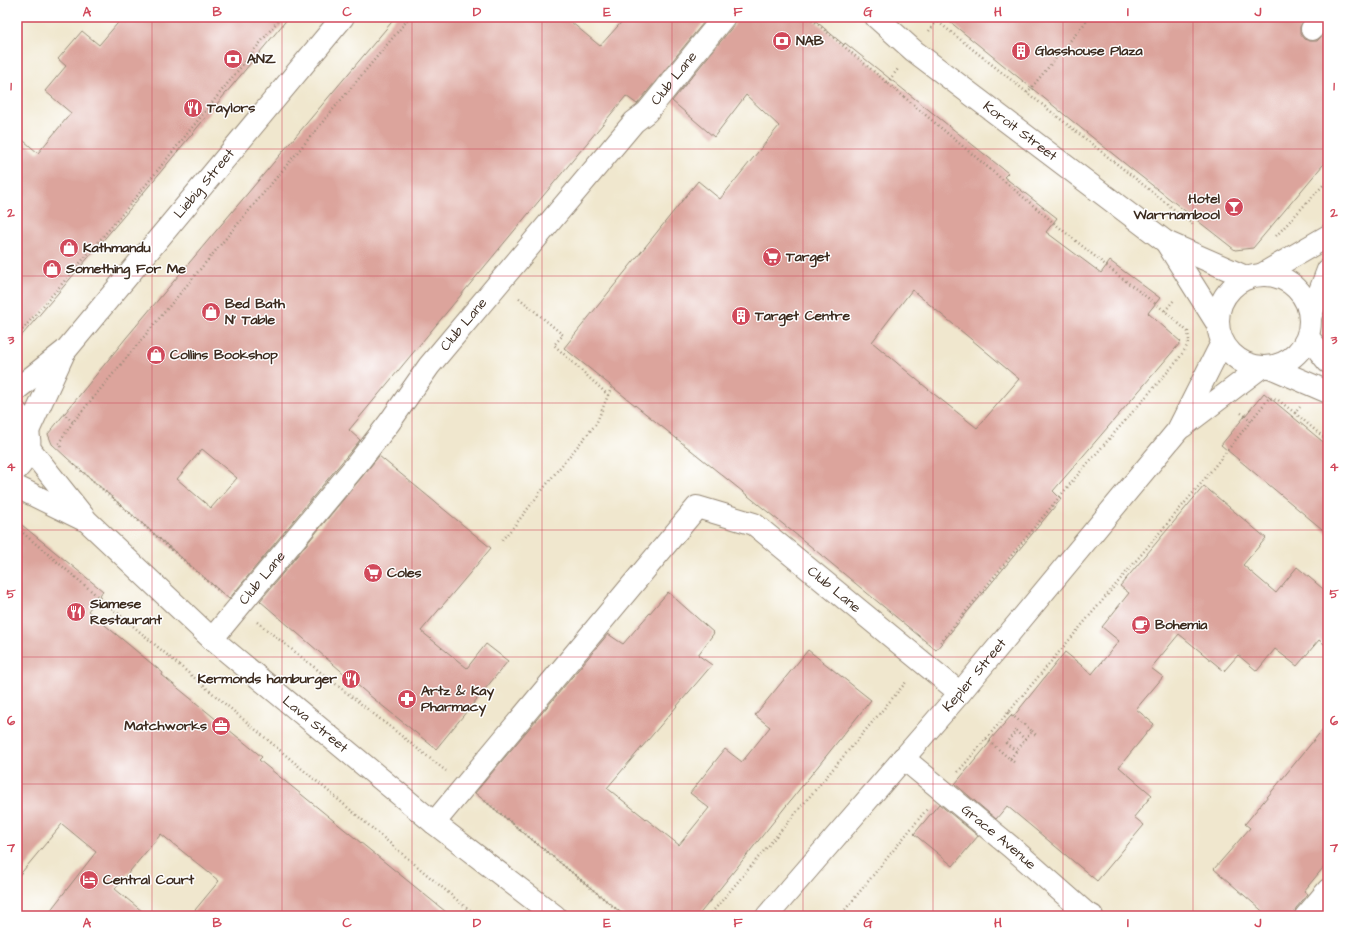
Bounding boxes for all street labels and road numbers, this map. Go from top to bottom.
street label: Club Lane [646,47,702,110]
street label: Koroit Street [979,97,1062,166]
street label: Liebig Street [169,144,240,223]
street label: Club Lane [436,293,492,356]
street label: Club Lane [234,547,291,609]
street label: Club Lane [803,562,865,618]
street label: Kepler Street [938,634,1011,716]
street label: Lava Street [278,691,353,758]
street label: Grace Avenue [957,800,1041,875]

